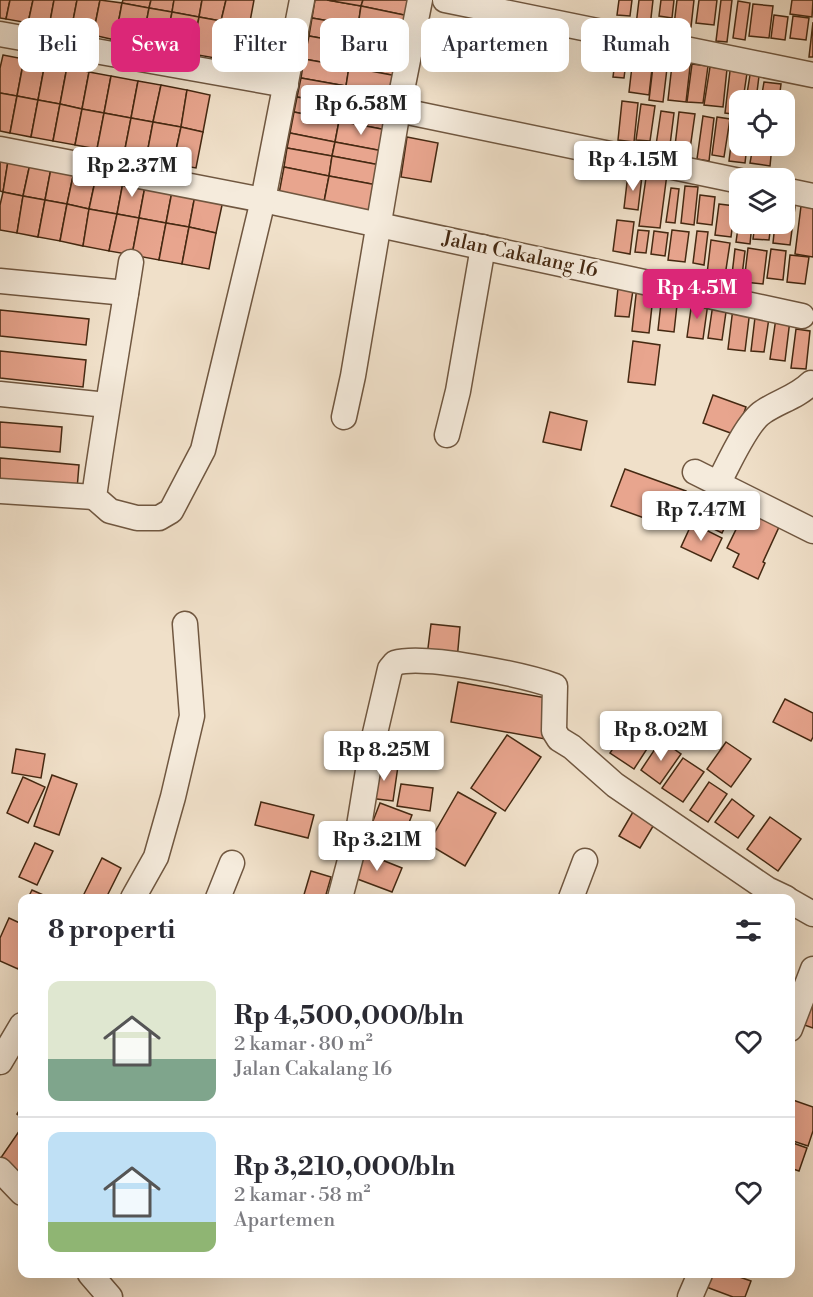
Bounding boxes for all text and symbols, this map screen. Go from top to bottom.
chip: Beli [18,18,99,72]
chip: Sewa [111,18,200,72]
chip: Filter [212,18,308,72]
chip: Baru [320,18,409,72]
chip: Apartemen [421,18,569,72]
chip: Rumah [581,18,691,72]
pin: Rp 6.58M [299,85,423,136]
map controls [729,90,795,234]
button: locate [729,90,795,156]
text: Rp 6.58M [315,92,407,117]
pin: Rp 4.15M [571,141,695,192]
pin: Rp 2.37M [70,147,194,198]
text: Rp 4.15M [588,148,678,173]
text: Rp 2.37M [87,154,177,179]
button: layers [729,168,795,234]
street label: Jalan Cakalang 16 [439,226,600,284]
pin: Rp 4.5M [642,269,752,320]
text: Rp 4.5M [657,276,737,301]
pin: Rp 7.47M [639,491,763,542]
text: Rp 7.47M [656,498,746,523]
pin: Rp 8.02M [599,711,723,762]
text: Rp 8.02M [614,718,708,743]
pin: Rp 8.25M [322,731,446,782]
text: Rp 8.25M [338,738,430,763]
pin: Rp 3.21M [315,821,439,872]
text: Rp 3.21M [332,828,422,853]
text: 8 properti [48,914,175,946]
icon: filters [732,914,765,947]
text: Rp 4,500,000/bln [234,1000,464,1032]
icon: home [96,1005,168,1077]
icon: heart [732,1025,765,1058]
text: 2 kamar · 80 m² [234,1032,373,1057]
text: Jalan Cakalang 16 [234,1057,392,1082]
text: Rp 3,210,000/bln [234,1151,455,1183]
icon: home [96,1156,168,1228]
icon: heart [732,1176,765,1209]
text: 2 kamar · 58 m² [234,1183,370,1208]
text: Apartemen [234,1208,335,1233]

